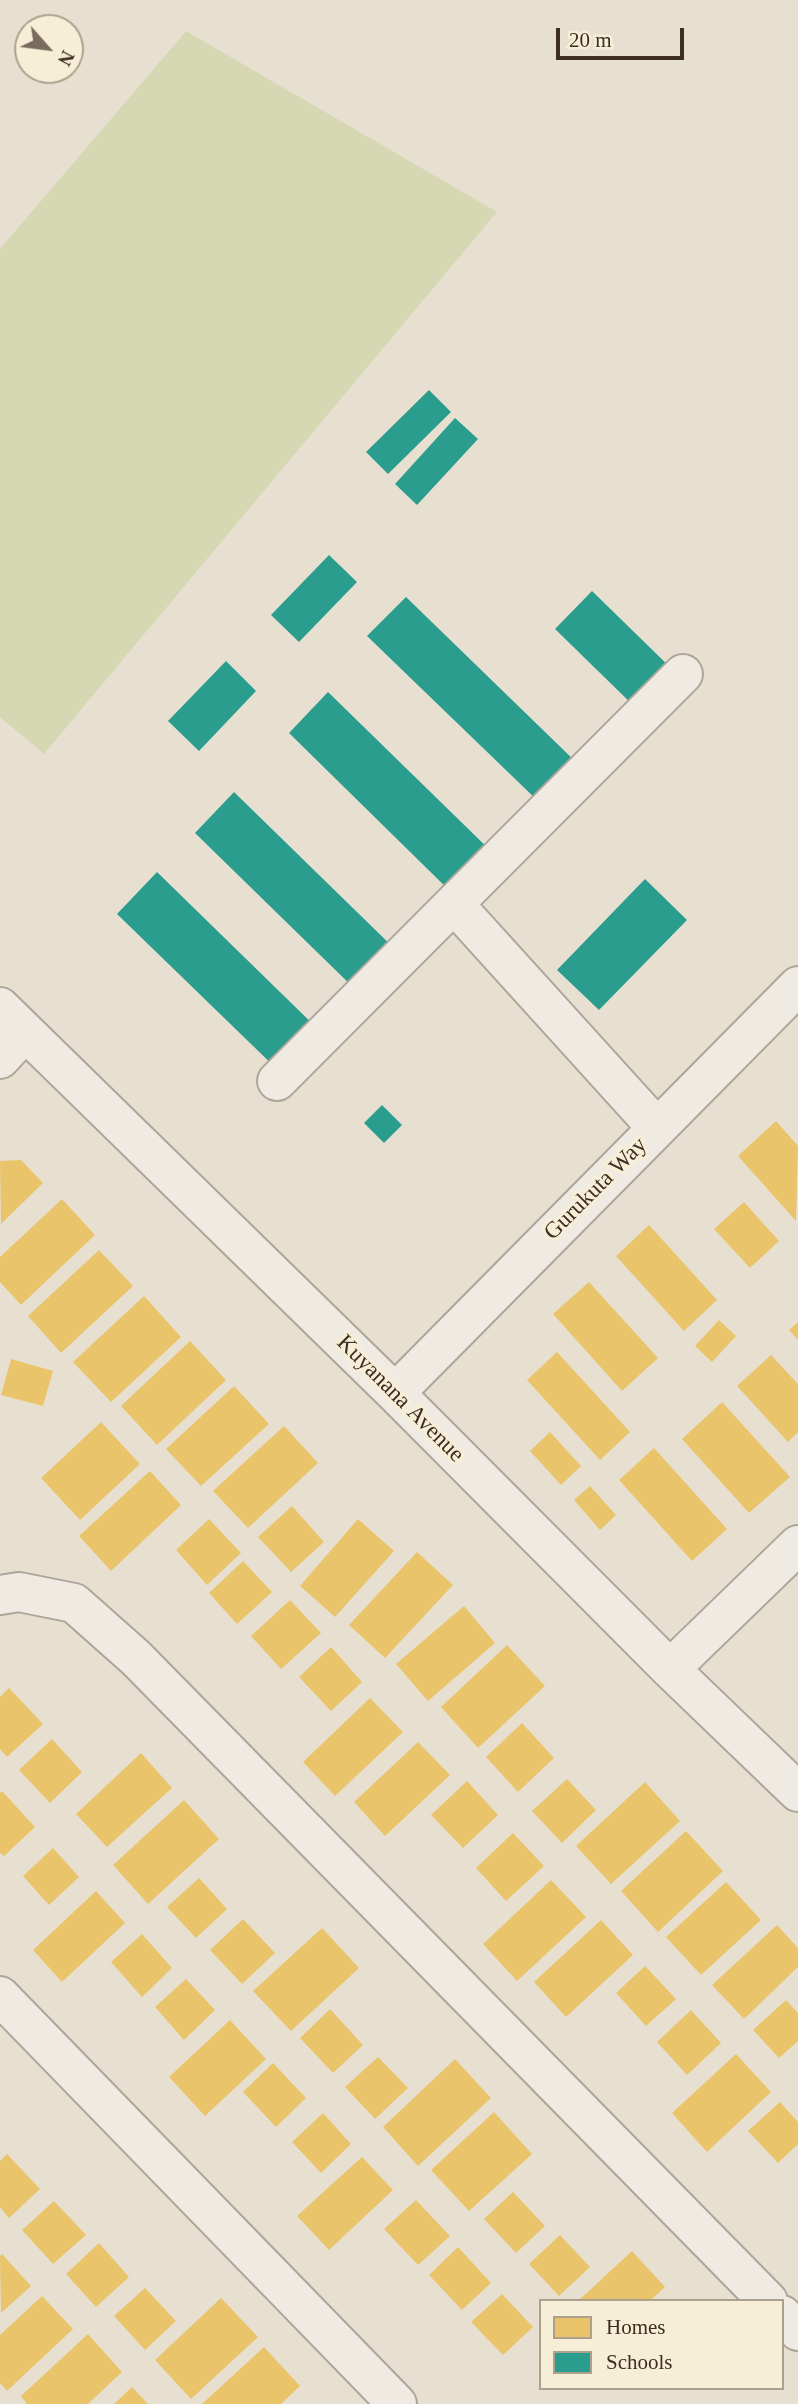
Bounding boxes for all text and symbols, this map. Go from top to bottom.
north arrow [14,14,84,84]
scale bar [560,14,688,58]
text: 20 m [569,28,612,52]
text: N [54,47,79,69]
street label: Gurukuta Way [539,1132,653,1246]
street label: Kuyanana Avenue [331,1330,469,1468]
legend [539,2299,784,2390]
text: Homes [606,2315,666,2339]
text: Schools [606,2350,673,2374]

